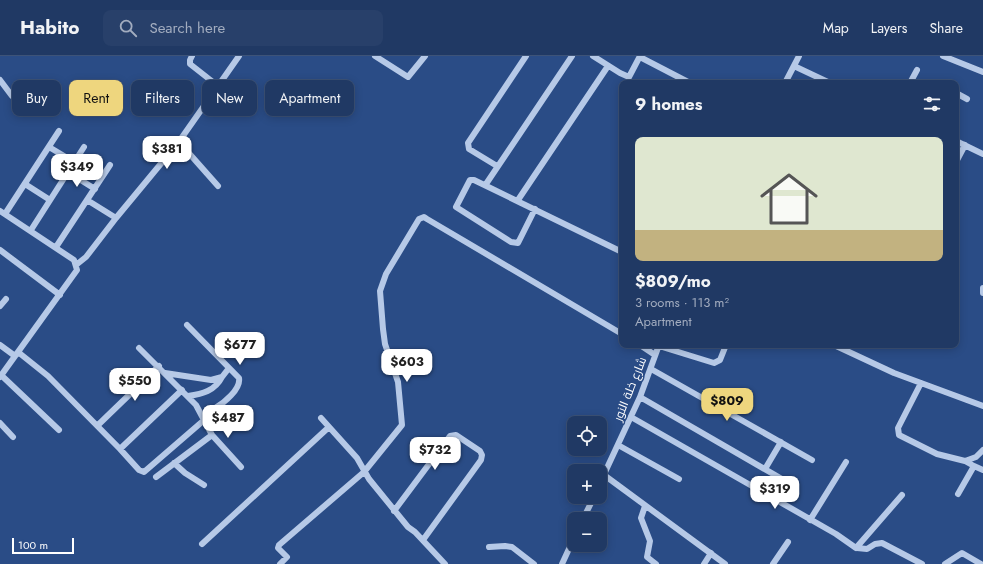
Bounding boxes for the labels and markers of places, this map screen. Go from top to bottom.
pin: $381 [143,136,191,170]
pin: $349 [53,154,101,188]
pin: $677 [216,332,264,366]
pin: $603 [383,349,431,383]
pin: $550 [111,368,159,402]
pin: $809 [703,388,751,422]
pin: $487 [204,405,252,439]
pin: $732 [411,437,459,471]
pin: $319 [751,476,799,510]

